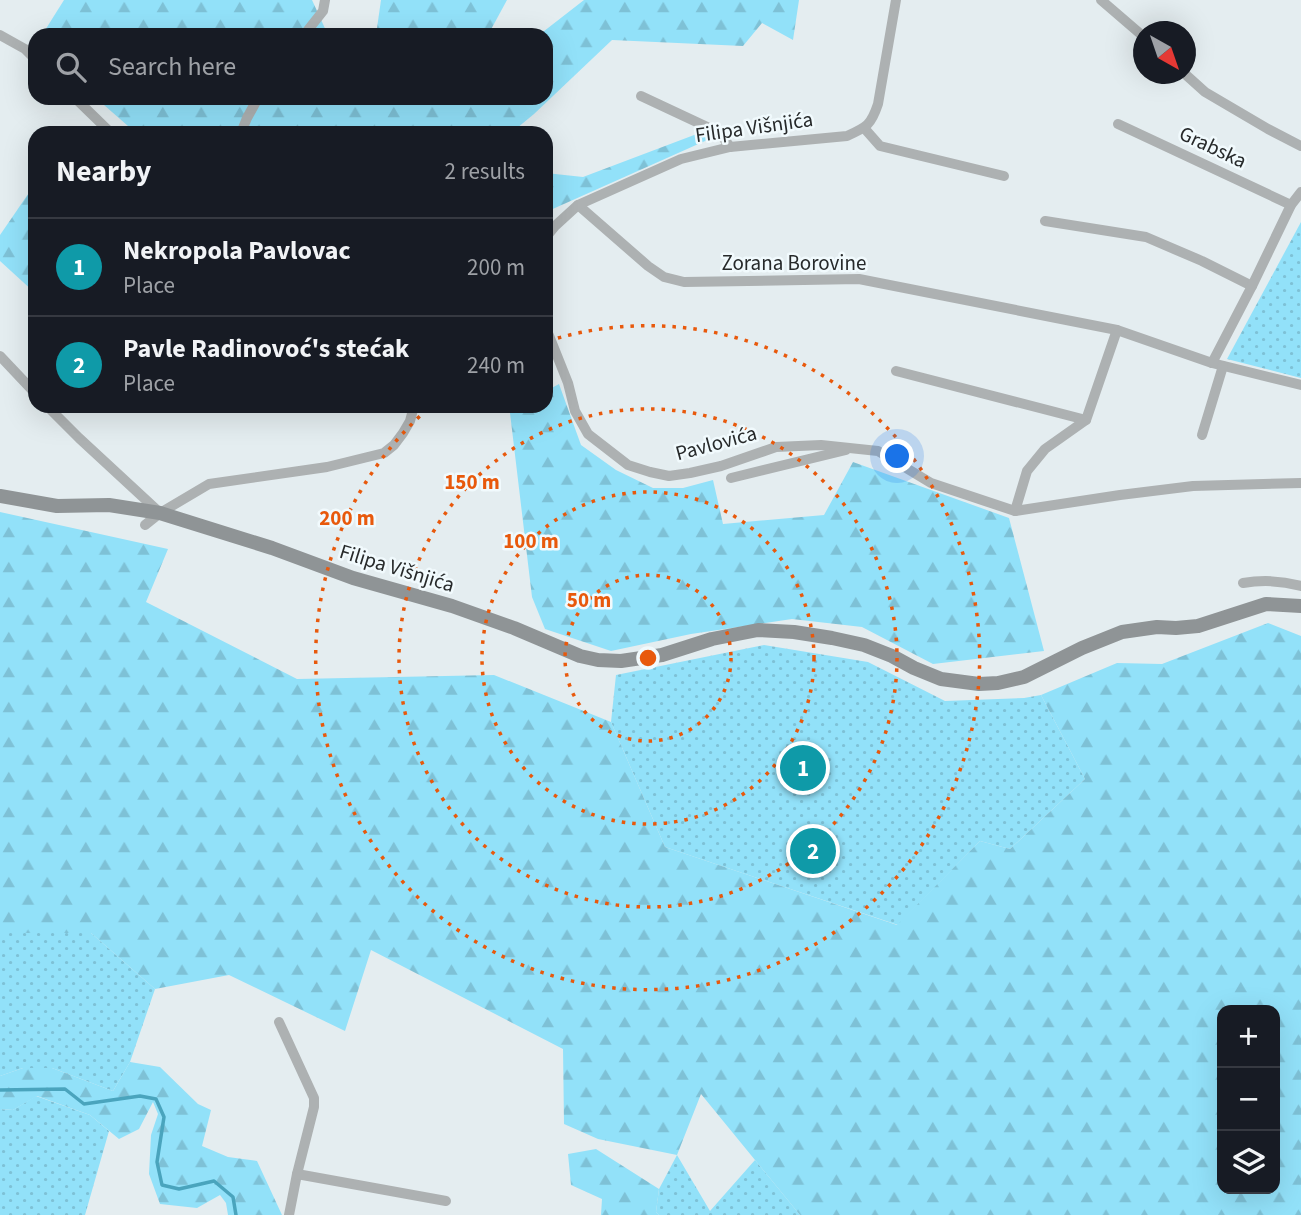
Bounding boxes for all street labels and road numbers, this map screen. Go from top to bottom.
street label: Filipa Višnjića [693,104,815,150]
street label: Grabska [1174,118,1252,176]
street label: Zorana Borovine [722,248,866,278]
street label: Pavlovića [672,418,760,468]
street label: Filipa Višnjića [336,536,458,600]

